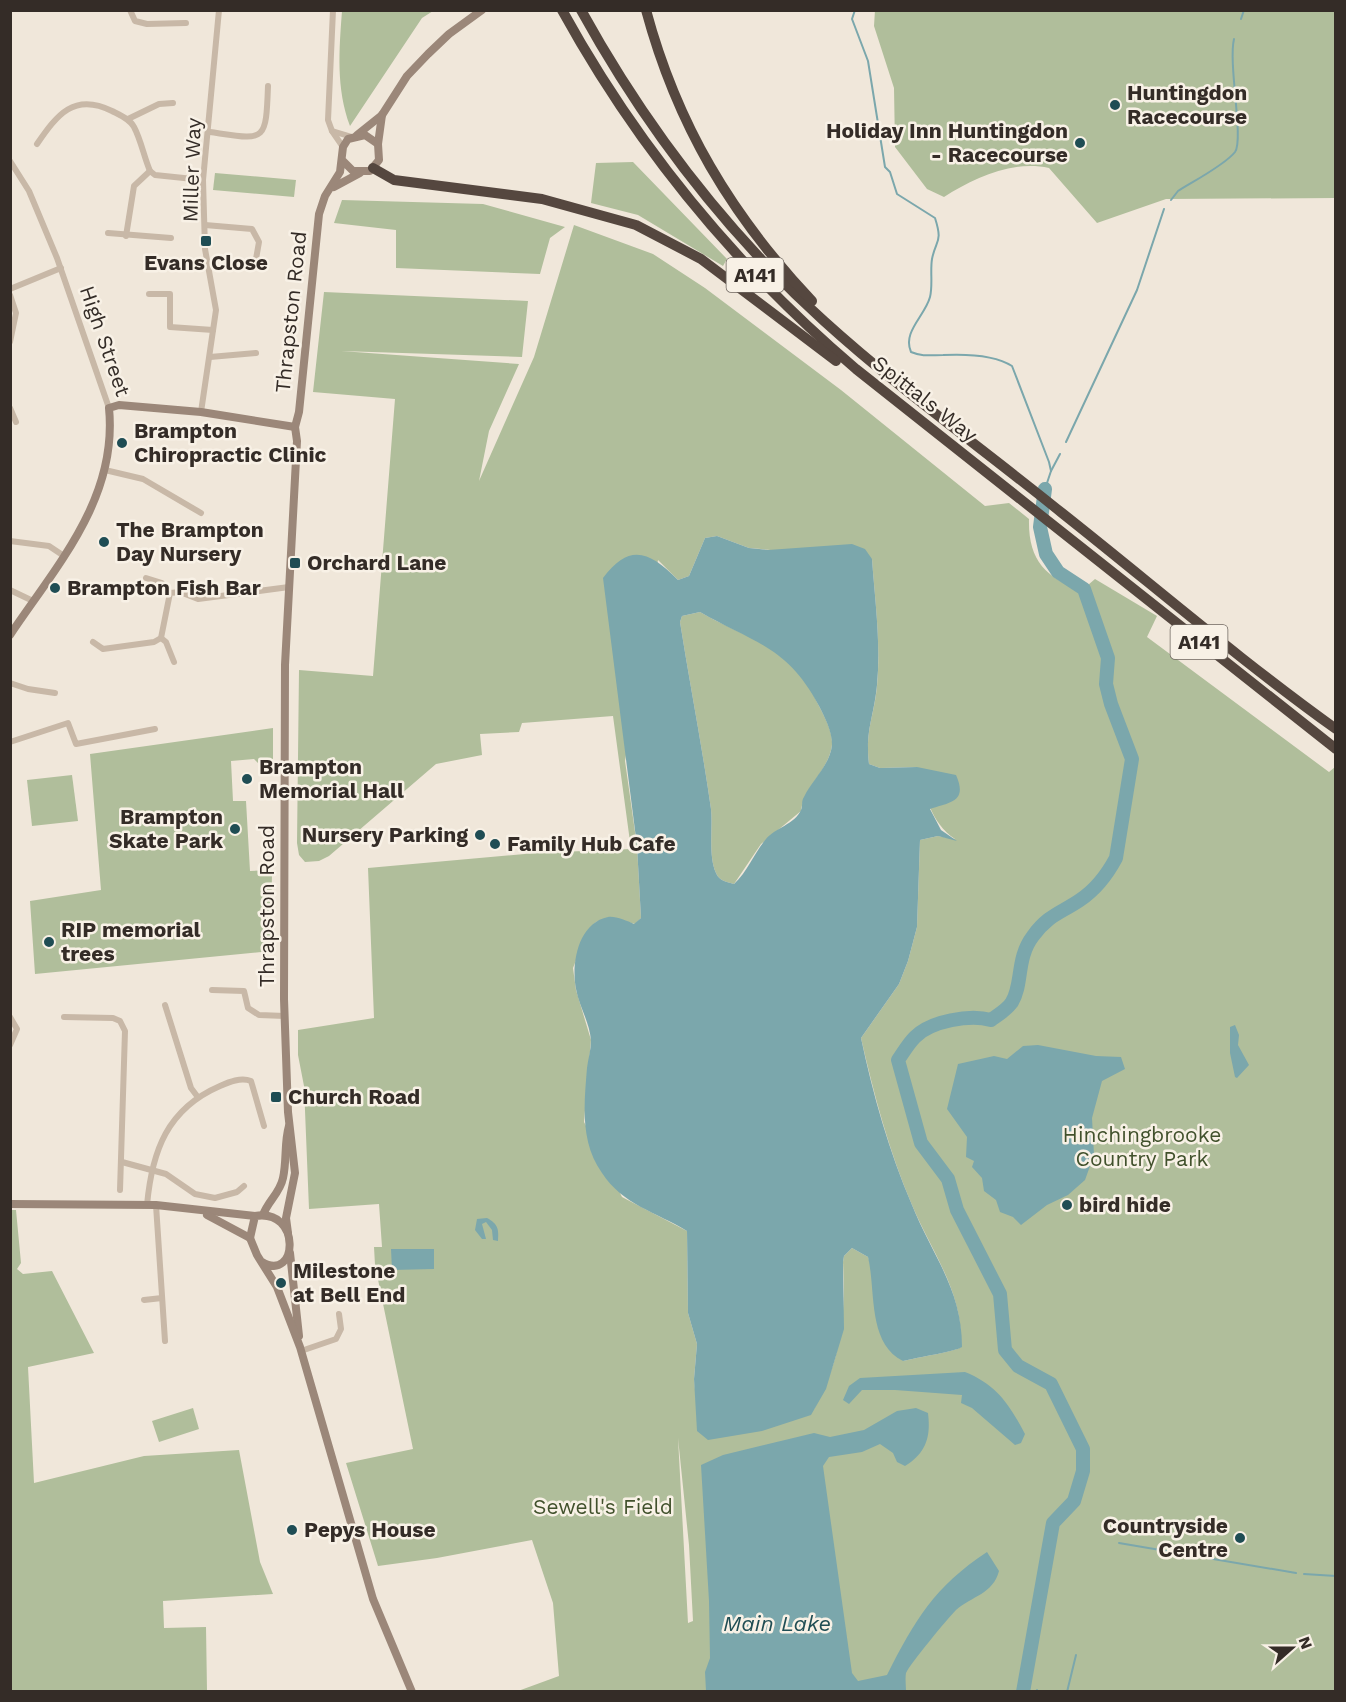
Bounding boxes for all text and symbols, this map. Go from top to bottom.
place label: Huntingdon Racecourse [1127,80,1247,129]
marker: Huntingdon Racecourse [1108,98,1122,112]
street label: Miller Way [177,117,206,223]
place label: Holiday Inn Huntingdon - Racecourse [826,118,1068,167]
marker: Holiday Inn Huntingdon - Racecourse [1073,136,1087,150]
street label: Thrapston Road [270,230,311,394]
marker: Evans Close [199,234,213,248]
place label: Evans Close [144,250,268,275]
road number: A141 [726,258,783,292]
street label: High Street [75,282,136,400]
street label: Spittals Way [868,350,983,447]
place label: Brampton Chiropractic Clinic [134,418,327,467]
marker: Brampton Chiropractic Clinic [115,436,129,450]
place label: The Brampton Day Nursery [116,517,264,566]
marker: The Brampton Day Nursery [97,535,111,549]
place label: Orchard Lane [307,550,446,575]
marker: Orchard Lane [288,556,302,570]
place label: Brampton Fish Bar [67,575,261,600]
marker: Brampton Fish Bar [48,581,62,595]
road number: A141 [1170,625,1228,659]
place label: Brampton Memorial Hall [259,754,404,803]
marker: Brampton Memorial Hall [240,772,254,786]
place label: Brampton Skate Park [109,804,224,853]
marker: Brampton Skate Park [228,822,242,836]
place label: Nursery Parking [302,822,468,847]
street label: Thrapston Road [254,825,279,987]
marker: Nursery Parking [473,828,487,842]
place label: Family Hub Cafe [507,831,676,856]
marker: Family Hub Cafe [488,837,502,851]
place label: RIP memorial trees [61,917,201,966]
marker: RIP memorial trees [42,935,56,949]
place label: Church Road [288,1084,420,1109]
marker: Church Road [269,1090,283,1104]
park label: Hinchingbrooke Country Park [1063,1122,1221,1171]
place label: bird hide [1079,1192,1171,1217]
marker: bird hide [1060,1198,1074,1212]
place label: Milestone at Bell End [293,1258,405,1307]
marker: Milestone at Bell End [274,1276,288,1290]
park label: Sewell's Field [533,1494,673,1519]
place label: Countryside Centre [1103,1513,1228,1562]
place label: Pepys House [304,1517,436,1542]
marker: Pepys House [285,1523,299,1537]
marker: Countryside Centre [1233,1531,1247,1545]
water label: Main Lake [723,1611,831,1636]
north arrow [1262,1618,1322,1678]
text: N [1295,1634,1317,1652]

